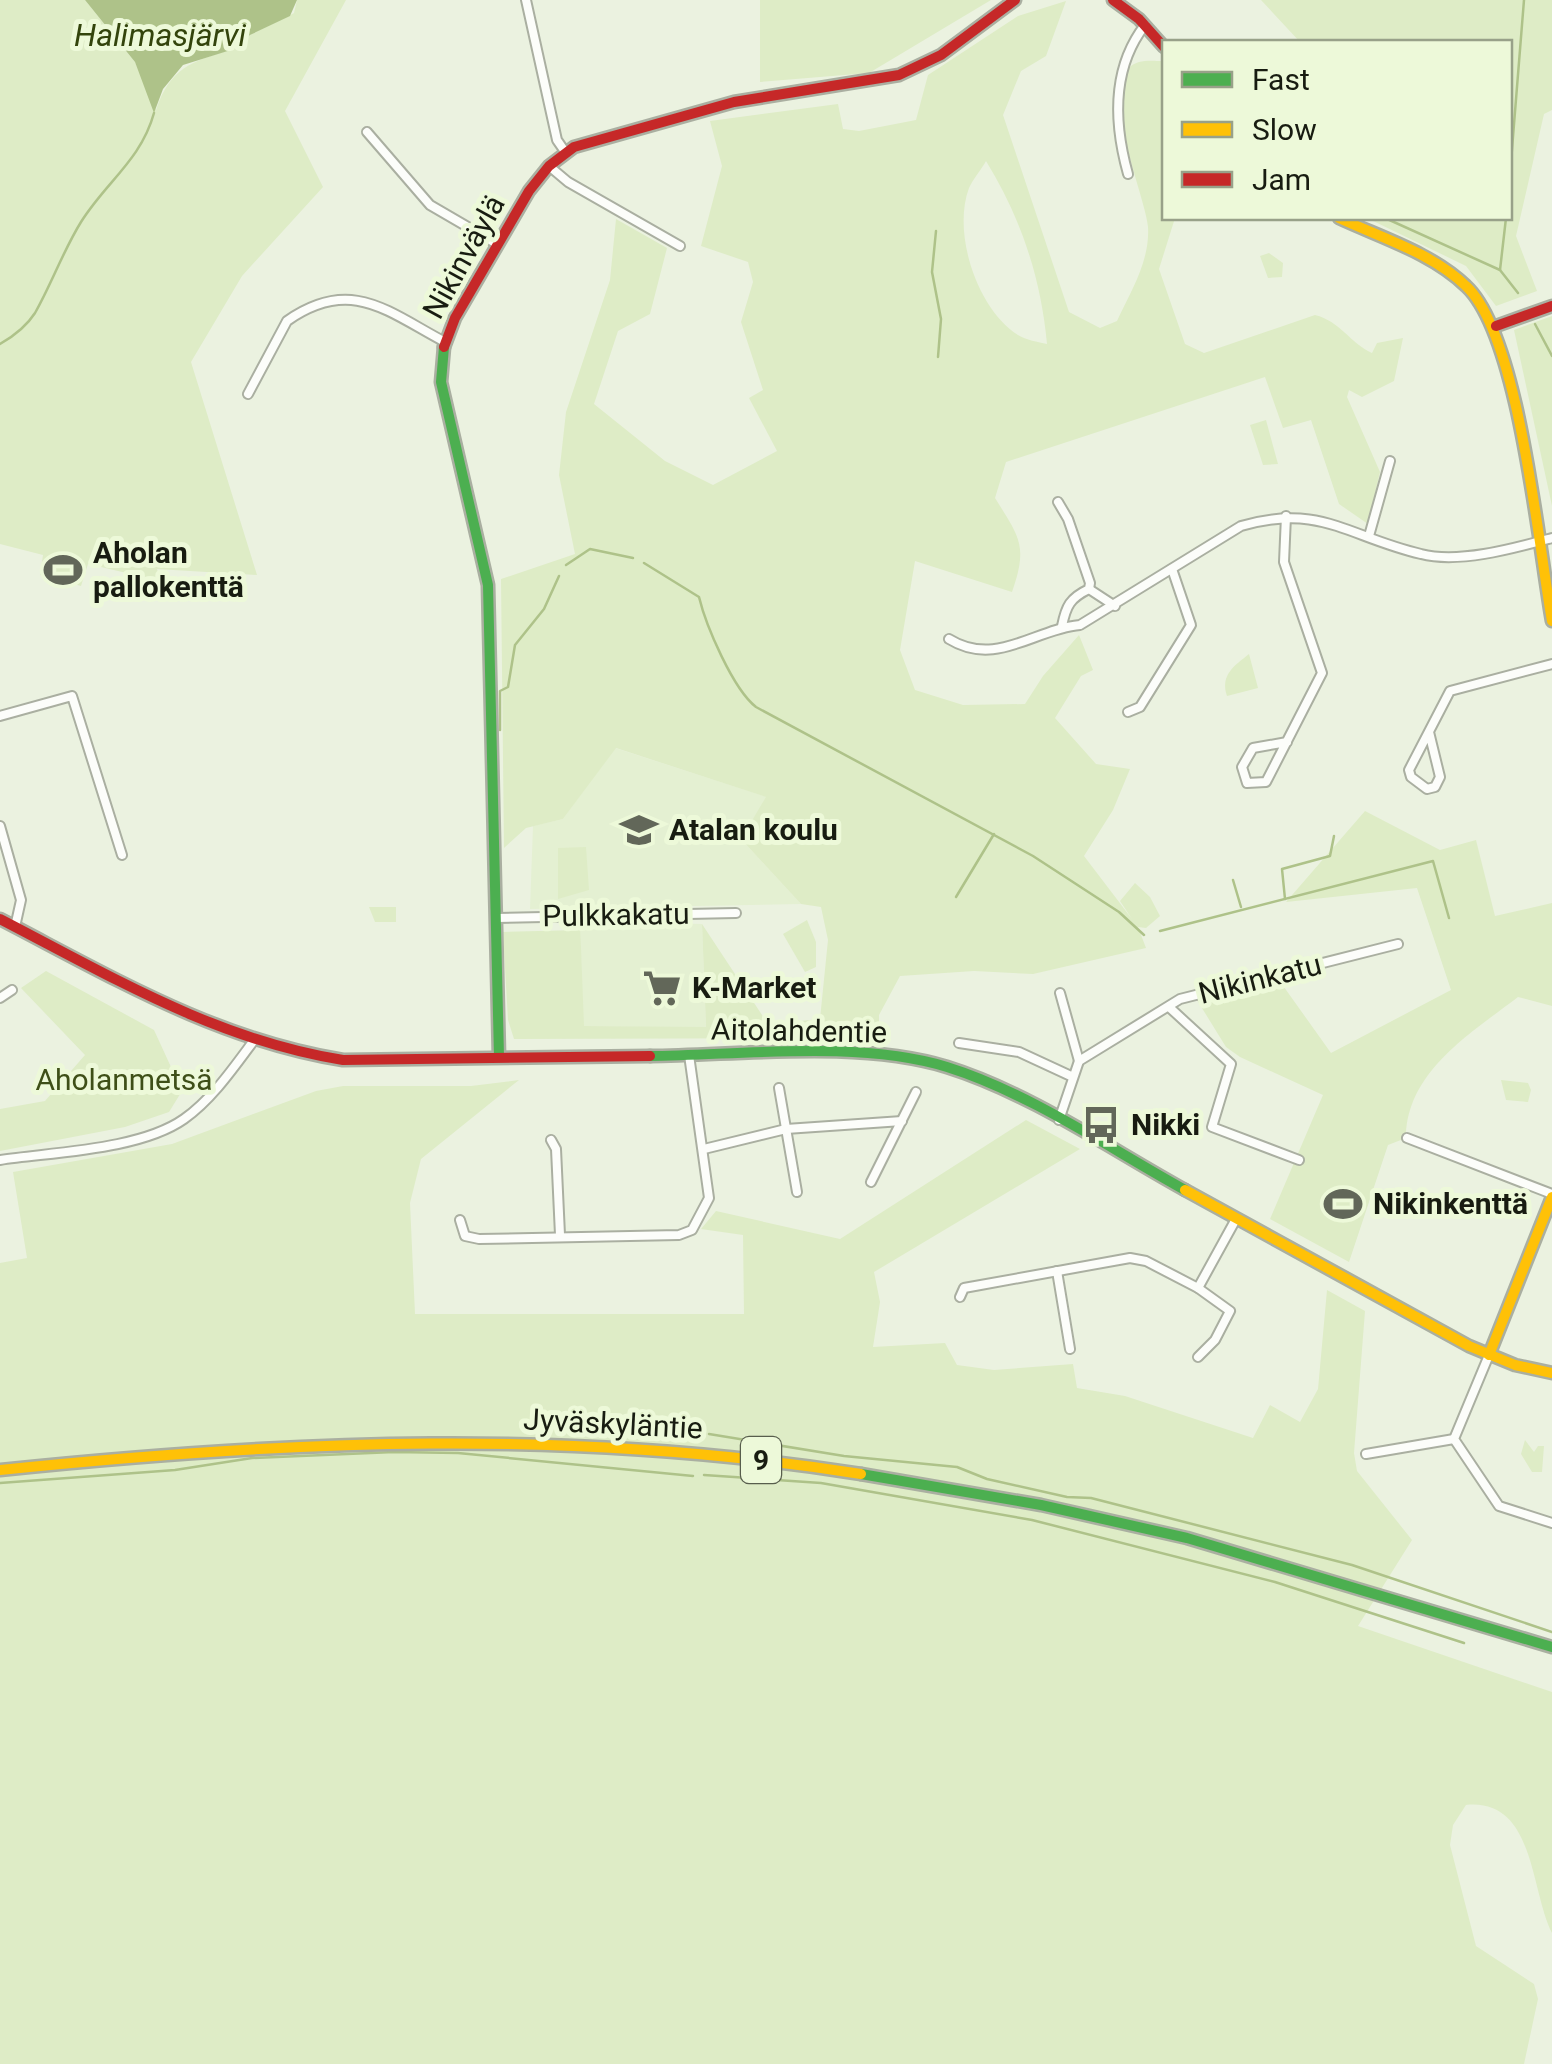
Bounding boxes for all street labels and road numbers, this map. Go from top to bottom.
street label: Nikinväylä [415,189,512,325]
street label: Pulkkakatu [542,896,690,933]
street label: Nikinkatu [1195,946,1325,1011]
street label: Aitolahdentie [711,1011,887,1050]
street label: Jyväskyläntie [522,1401,704,1446]
road number: 9 [741,1437,781,1483]

